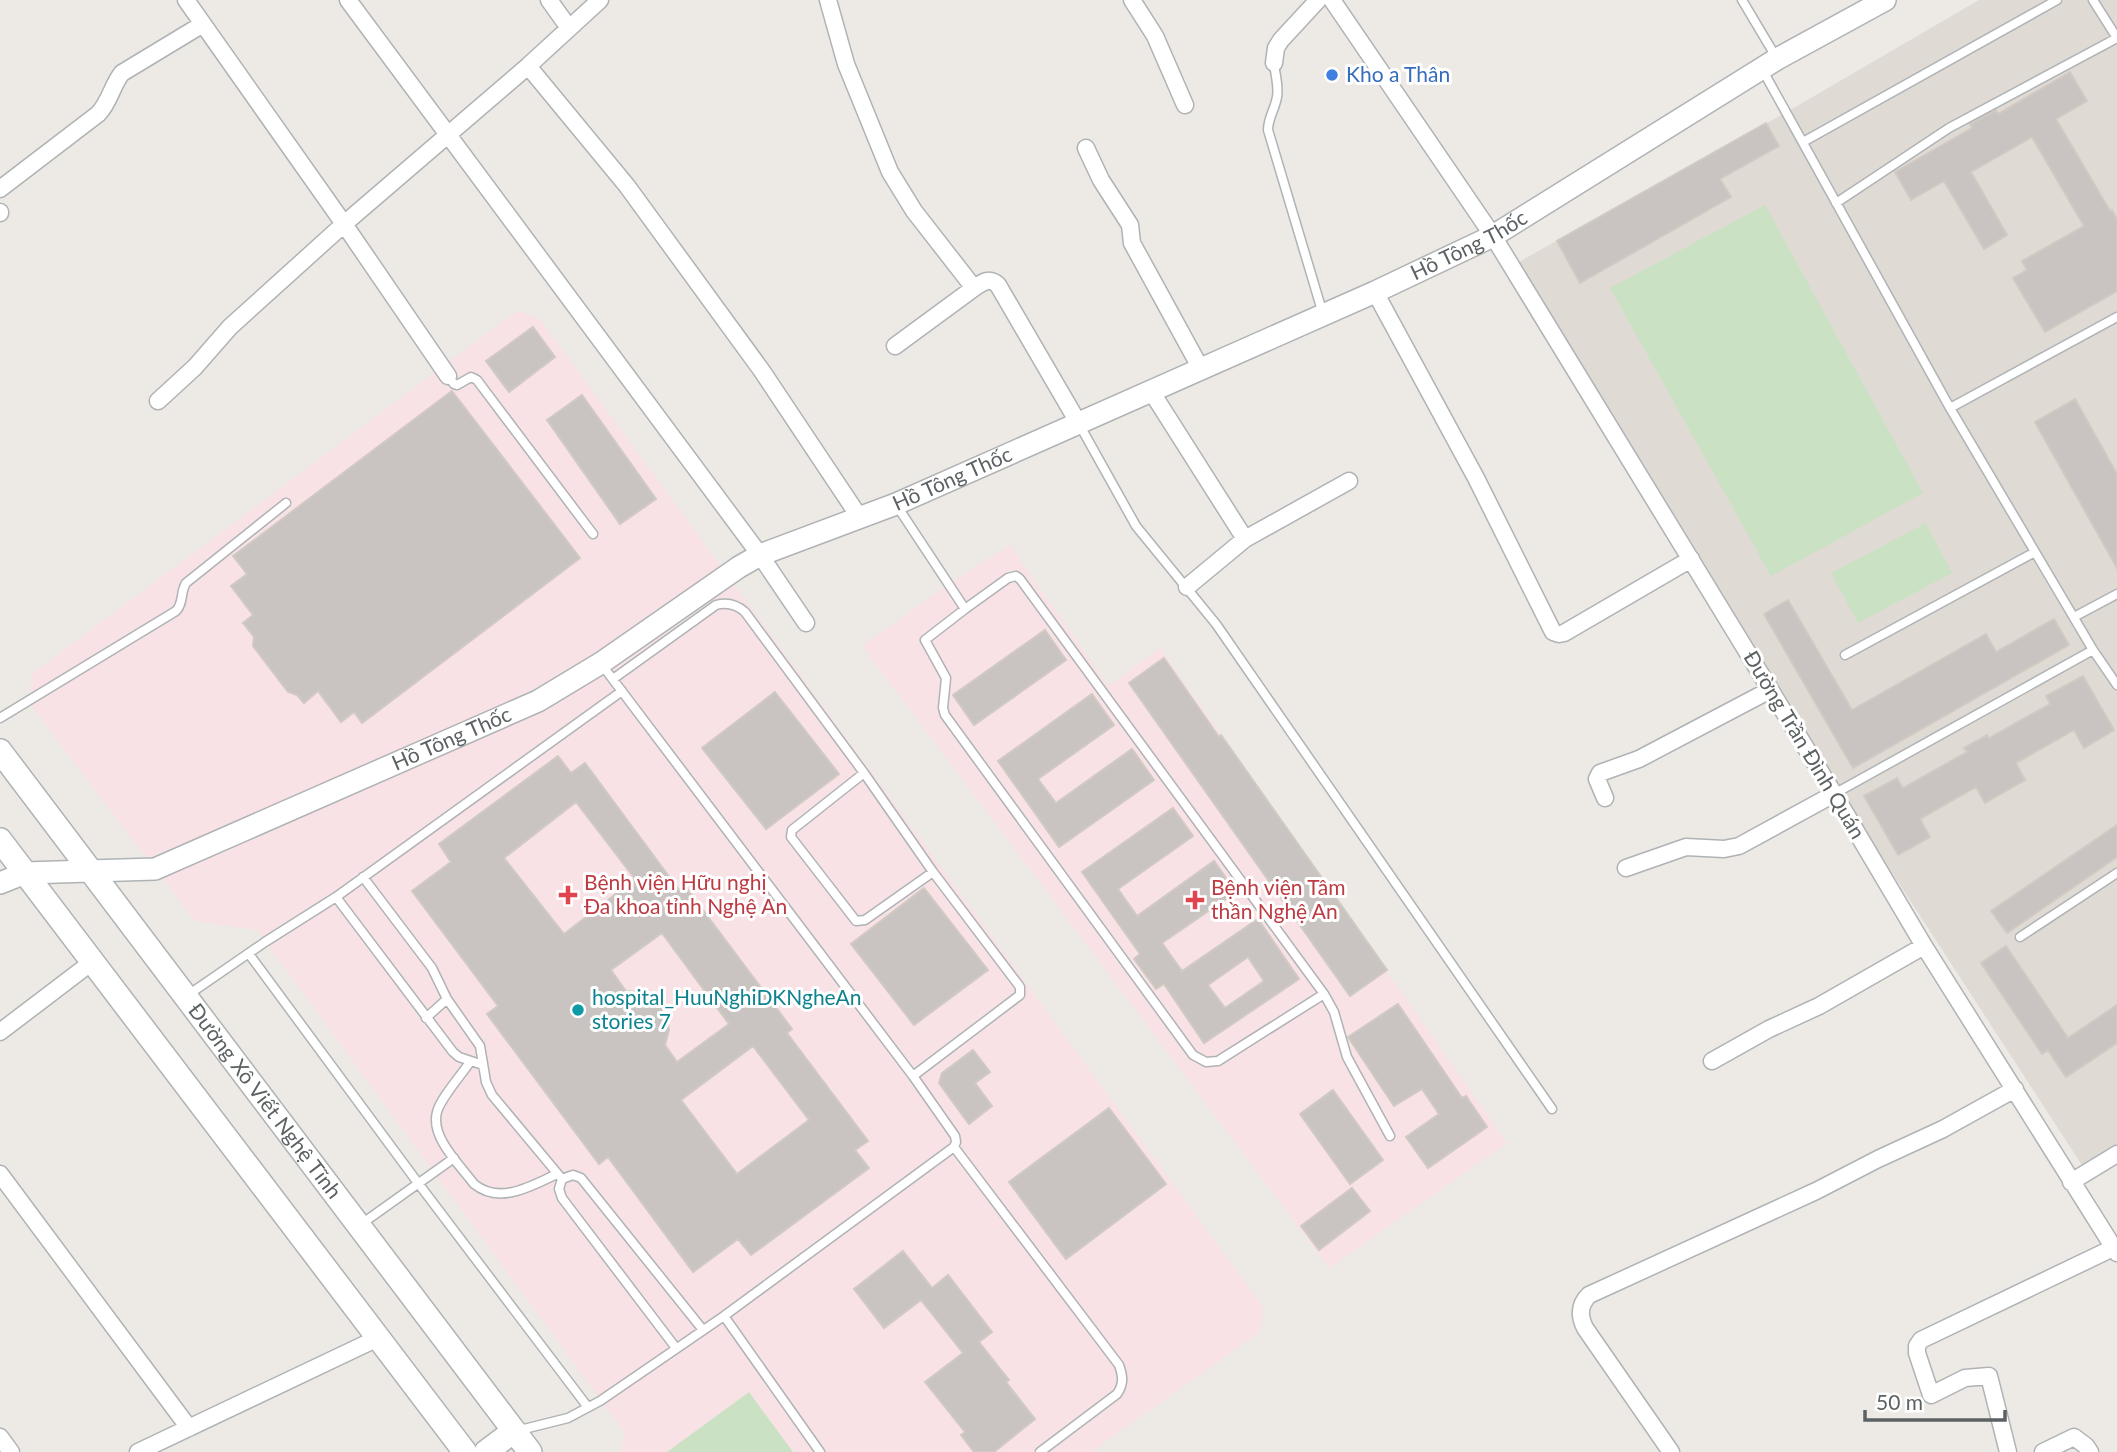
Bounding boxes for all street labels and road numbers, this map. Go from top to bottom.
street label: Hồ Tông Thốc [1406,204,1531,284]
street label: Hồ Tông Thốc [888,440,1015,515]
street label: Đường Trần Đình Quán [1739,646,1871,843]
street label: Hồ Tông Thốc [388,700,515,775]
street label: Đường Xô Viết Nghệ Tĩnh [184,998,348,1203]

